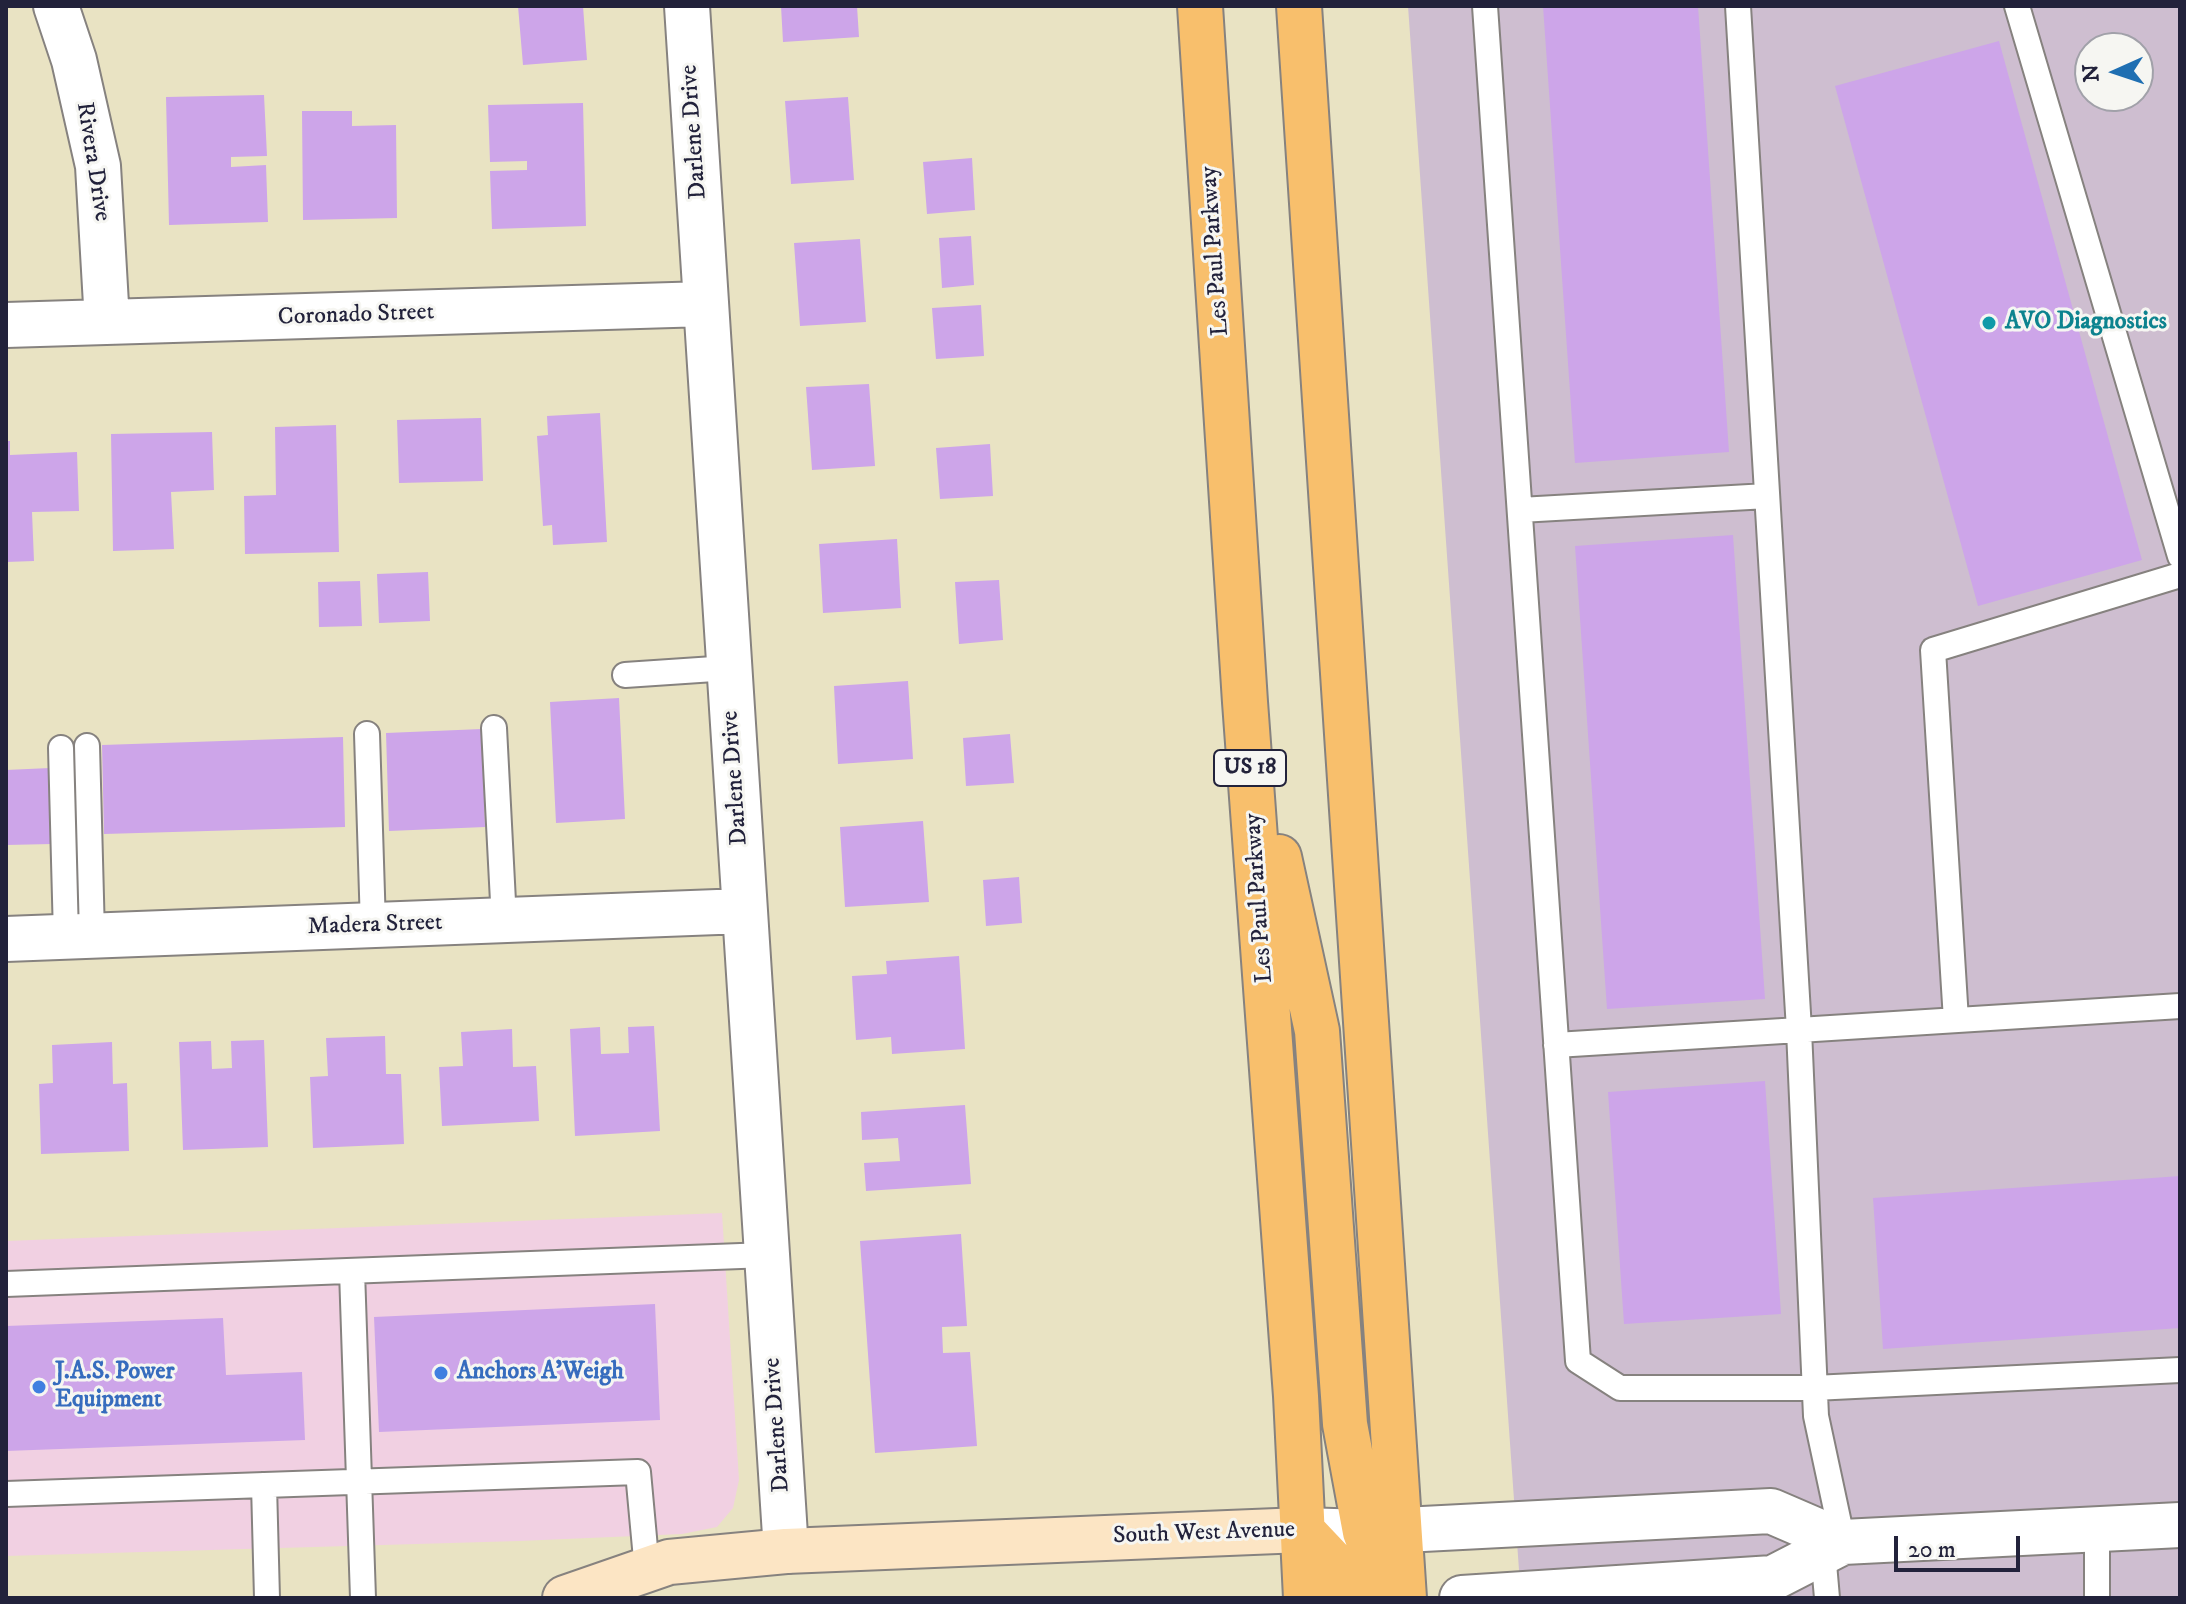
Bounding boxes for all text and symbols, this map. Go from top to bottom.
north arrow [2074,32,2154,112]
text: N [2078,63,2105,83]
street label: Darlene Drive [676,64,714,200]
street label: Rivera Drive [68,100,116,224]
street label: Les Paul Parkway [1196,165,1236,337]
street label: Coronado Street [277,299,435,333]
place label: AVO Diagnostics [2005,309,2167,337]
marker: AVO Diagnostics [1980,314,1998,332]
street label: Darlene Drive [717,710,755,846]
road number: US 18 [1214,750,1286,786]
street label: Les Paul Parkway [1240,812,1280,984]
street label: Madera Street [307,909,443,943]
street label: Darlene Drive [759,1357,797,1493]
place label: J.A.S. Power Equipment [55,1359,174,1415]
place label: Anchors A'Weigh [457,1359,624,1387]
marker: Anchors A'Weigh [432,1364,450,1382]
marker: J.A.S. Power Equipment [30,1378,48,1396]
street label: South West Avenue [1113,1516,1295,1552]
scale bar [1898,1520,2024,1570]
text: 20 m [1908,1535,1956,1565]

